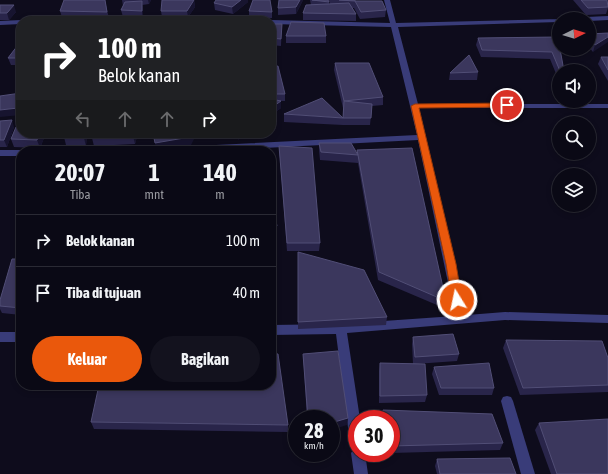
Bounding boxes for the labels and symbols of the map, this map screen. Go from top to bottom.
north arrow [552,12,596,56]
pin [490,88,524,122]
position arrow [436,279,478,321]
speed limit sign: 30 [348,410,400,462]

